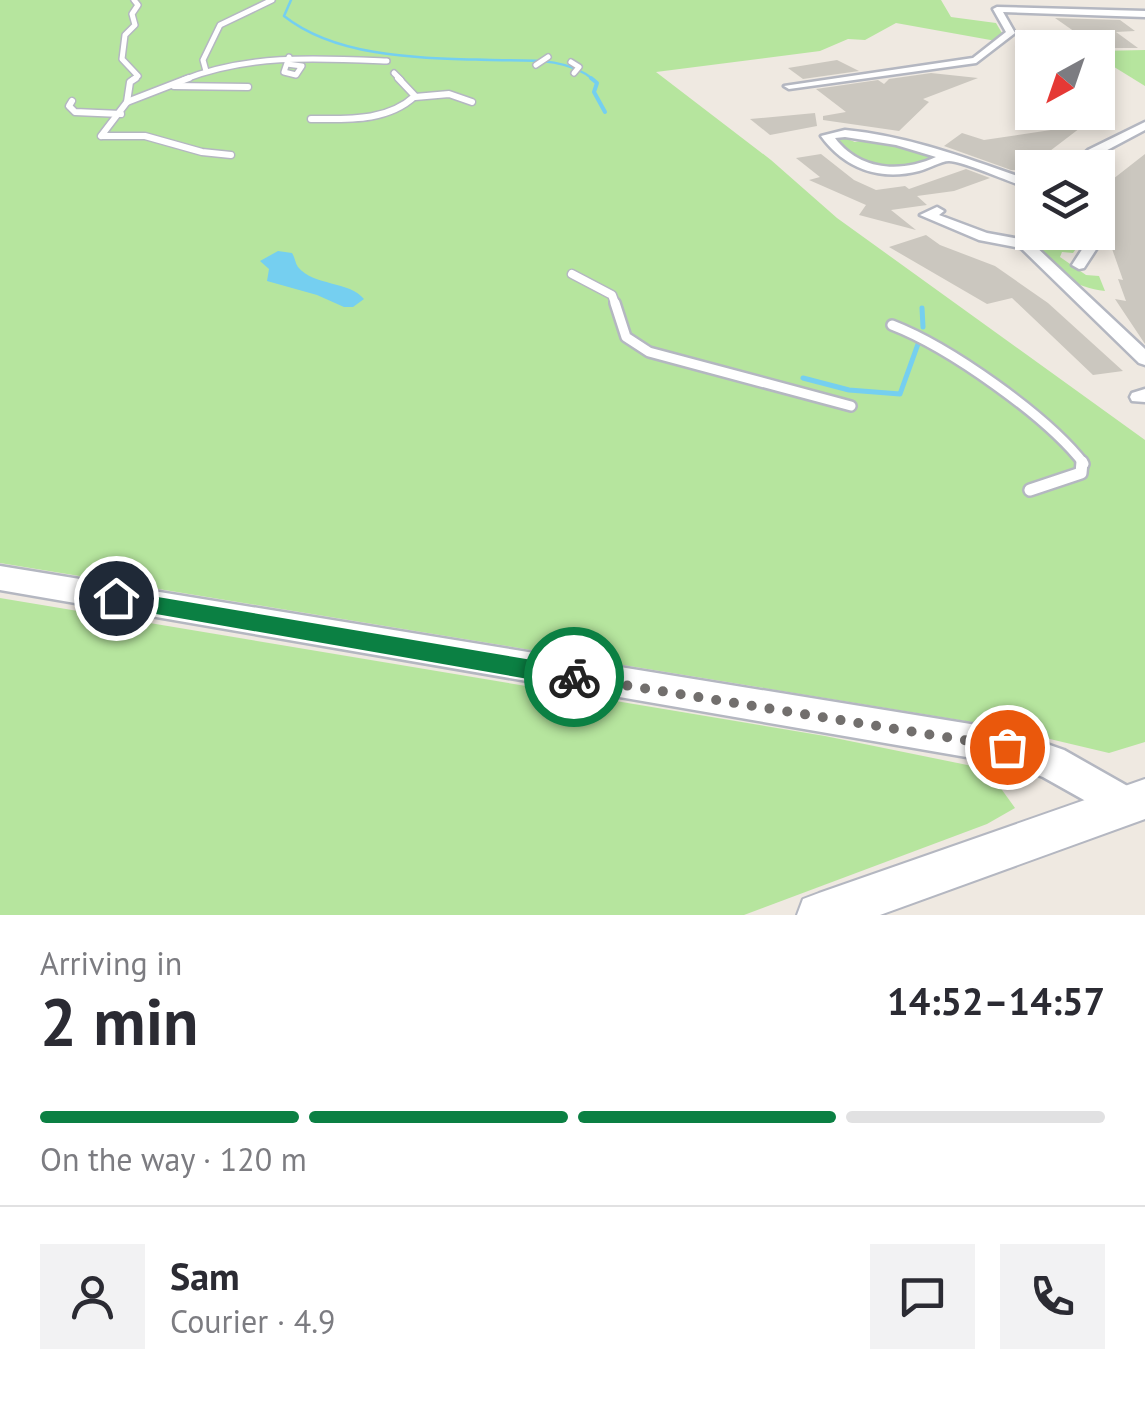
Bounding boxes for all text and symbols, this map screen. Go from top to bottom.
north arrow [1015,30,1115,130]
map controls [1015,30,1115,250]
button: layers [1015,150,1115,250]
pin [74,556,159,641]
icon: home [89,571,144,626]
courier [524,627,624,727]
icon: bike [547,650,602,705]
pin [965,705,1050,790]
icon: bag [980,720,1035,775]
text: Arriving in [40,942,182,984]
text: 14:52–14:57 [887,976,1105,1025]
text: 2 min [40,979,199,1063]
text: On the way · 120 m [40,1138,307,1180]
button: person [40,1244,145,1349]
button: chat [870,1244,975,1349]
button: phone [1000,1244,1105,1349]
text: Sam [170,1251,240,1300]
text: Courier · 4.9 [170,1300,336,1342]

